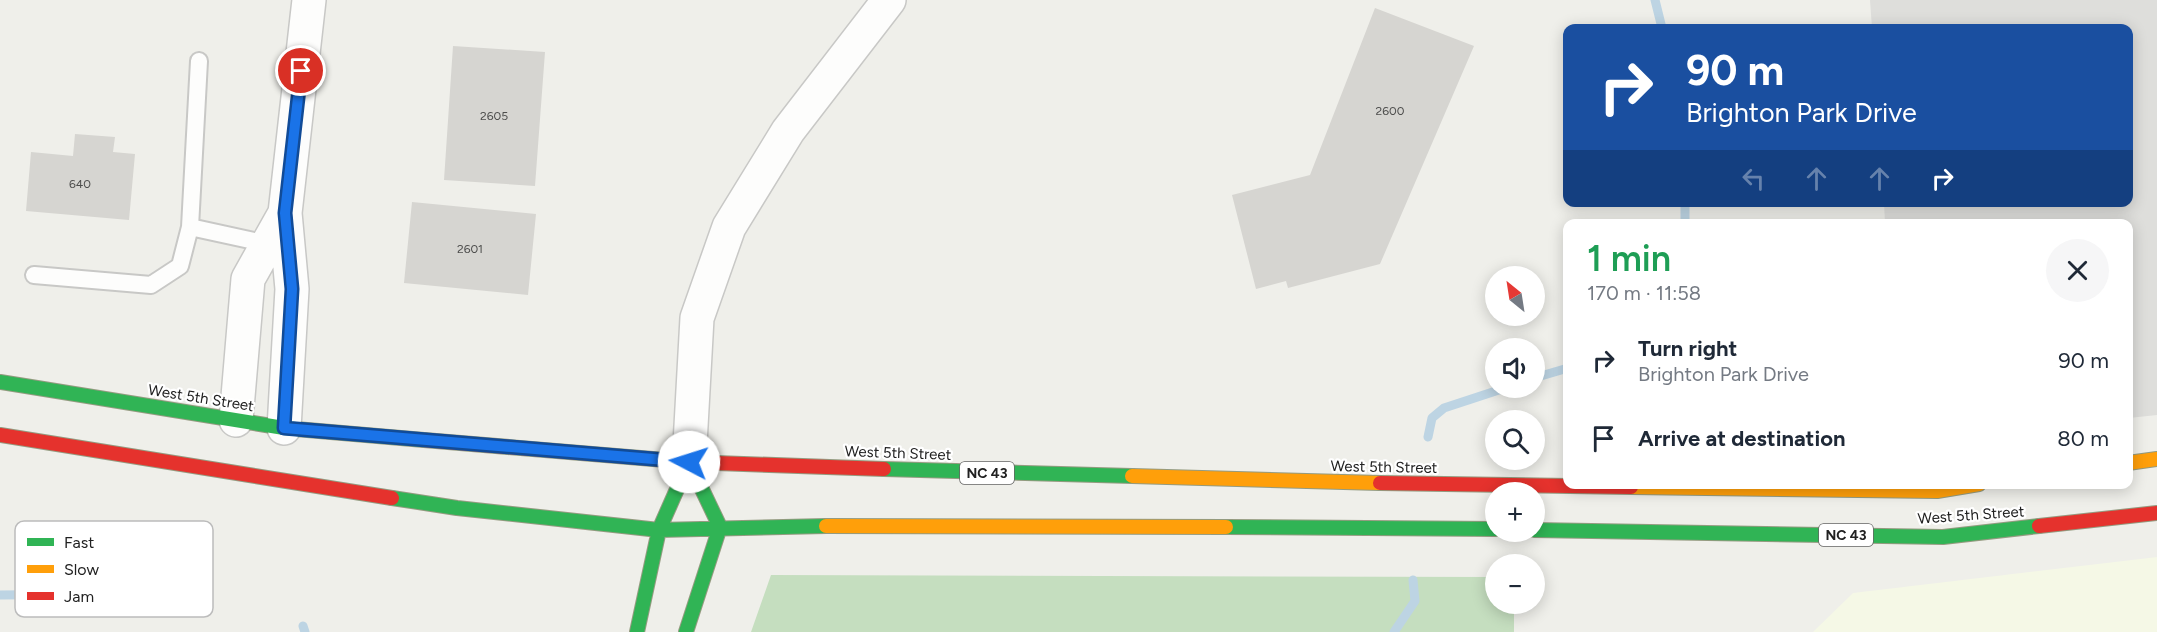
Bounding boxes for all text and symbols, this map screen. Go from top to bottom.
pin [275,45,326,96]
text: 90 m [1686,45,1784,96]
icon: right [1587,48,1665,126]
icon: arrive [284,54,317,87]
text: Brighton Park Drive [1686,96,1917,129]
house number: 2600 [1376,104,1405,118]
house number: 2605 [480,109,508,123]
icon: left [1737,162,1770,195]
icon: ahead [1800,162,1833,195]
icon: ahead [1863,162,1896,195]
icon: right [1926,162,1959,195]
house number: 640 [69,177,91,191]
text: 1 min [1587,237,1671,280]
button: close [2046,239,2109,302]
house number: 2601 [457,242,483,256]
north arrow [1485,266,1545,326]
map controls [1485,266,1545,614]
text: 170 m · 11:58 [1587,281,1701,305]
text: Turn right [1638,335,1737,362]
button: sound [1485,338,1545,398]
icon: right [1587,344,1620,377]
text: 90 m [2058,347,2109,374]
text: Brighton Park Drive [1638,362,1809,386]
street label: West 5th Street [147,381,255,415]
button: search [1485,410,1545,470]
icon: arrive [1587,422,1620,455]
text: Arrive at destination [1638,425,1846,452]
text: 80 m [2057,425,2109,452]
position arrow [657,430,721,494]
street label: West 5th Street [844,442,952,464]
street label: West 5th Street [1330,457,1438,477]
road number: NC 43 [960,462,1014,484]
button: + [1485,482,1545,542]
street label: West 5th Street [1917,502,2025,528]
legend [15,521,213,617]
road number: NC 43 [1819,524,1873,546]
text: Fast [64,533,94,552]
button: − [1485,554,1545,614]
text: Slow [64,560,99,579]
text: Jam [64,587,94,606]

